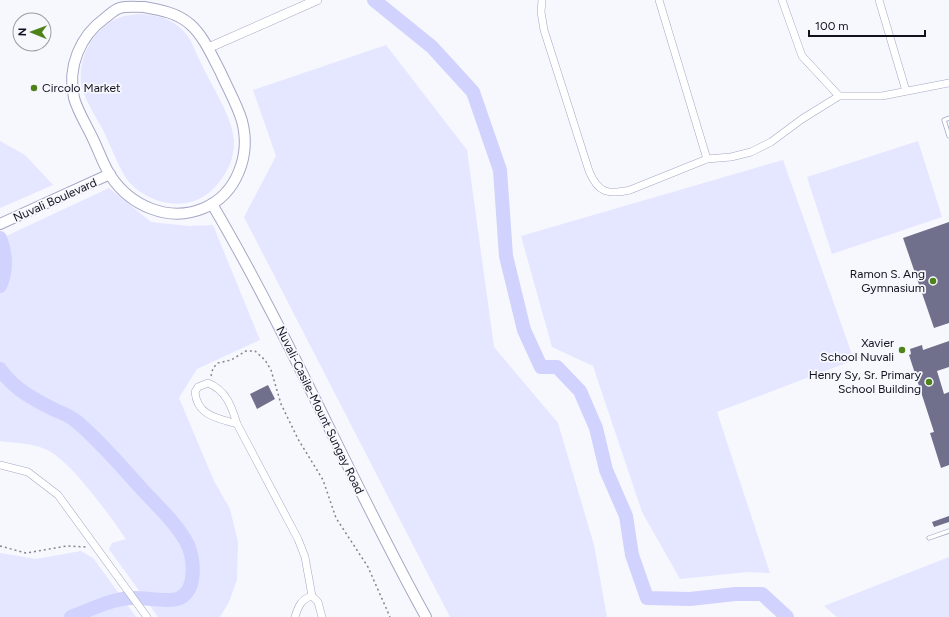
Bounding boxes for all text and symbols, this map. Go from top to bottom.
north arrow [12,12,52,52]
scale bar [809,12,925,38]
text: 100 m [815,19,849,33]
text: N [16,27,29,36]
place label: Circolo Market [42,81,121,95]
marker: Circolo Market [29,83,39,93]
street label: Nuvali Boulevard [11,175,99,225]
place label: Ramon S. Ang Gymnasium [850,267,925,295]
marker: Ramon S. Ang Gymnasium [928,276,938,286]
street label: Nuvali-Casile-Mount Sungay Road [273,324,367,496]
place label: Xavier School Nuvali [820,336,894,364]
marker: Xavier School Nuvali [897,345,907,355]
place label: Henry Sy, Sr. Primary School Building [809,368,922,396]
marker: Henry Sy, Sr. Primary School Building [924,377,934,387]

